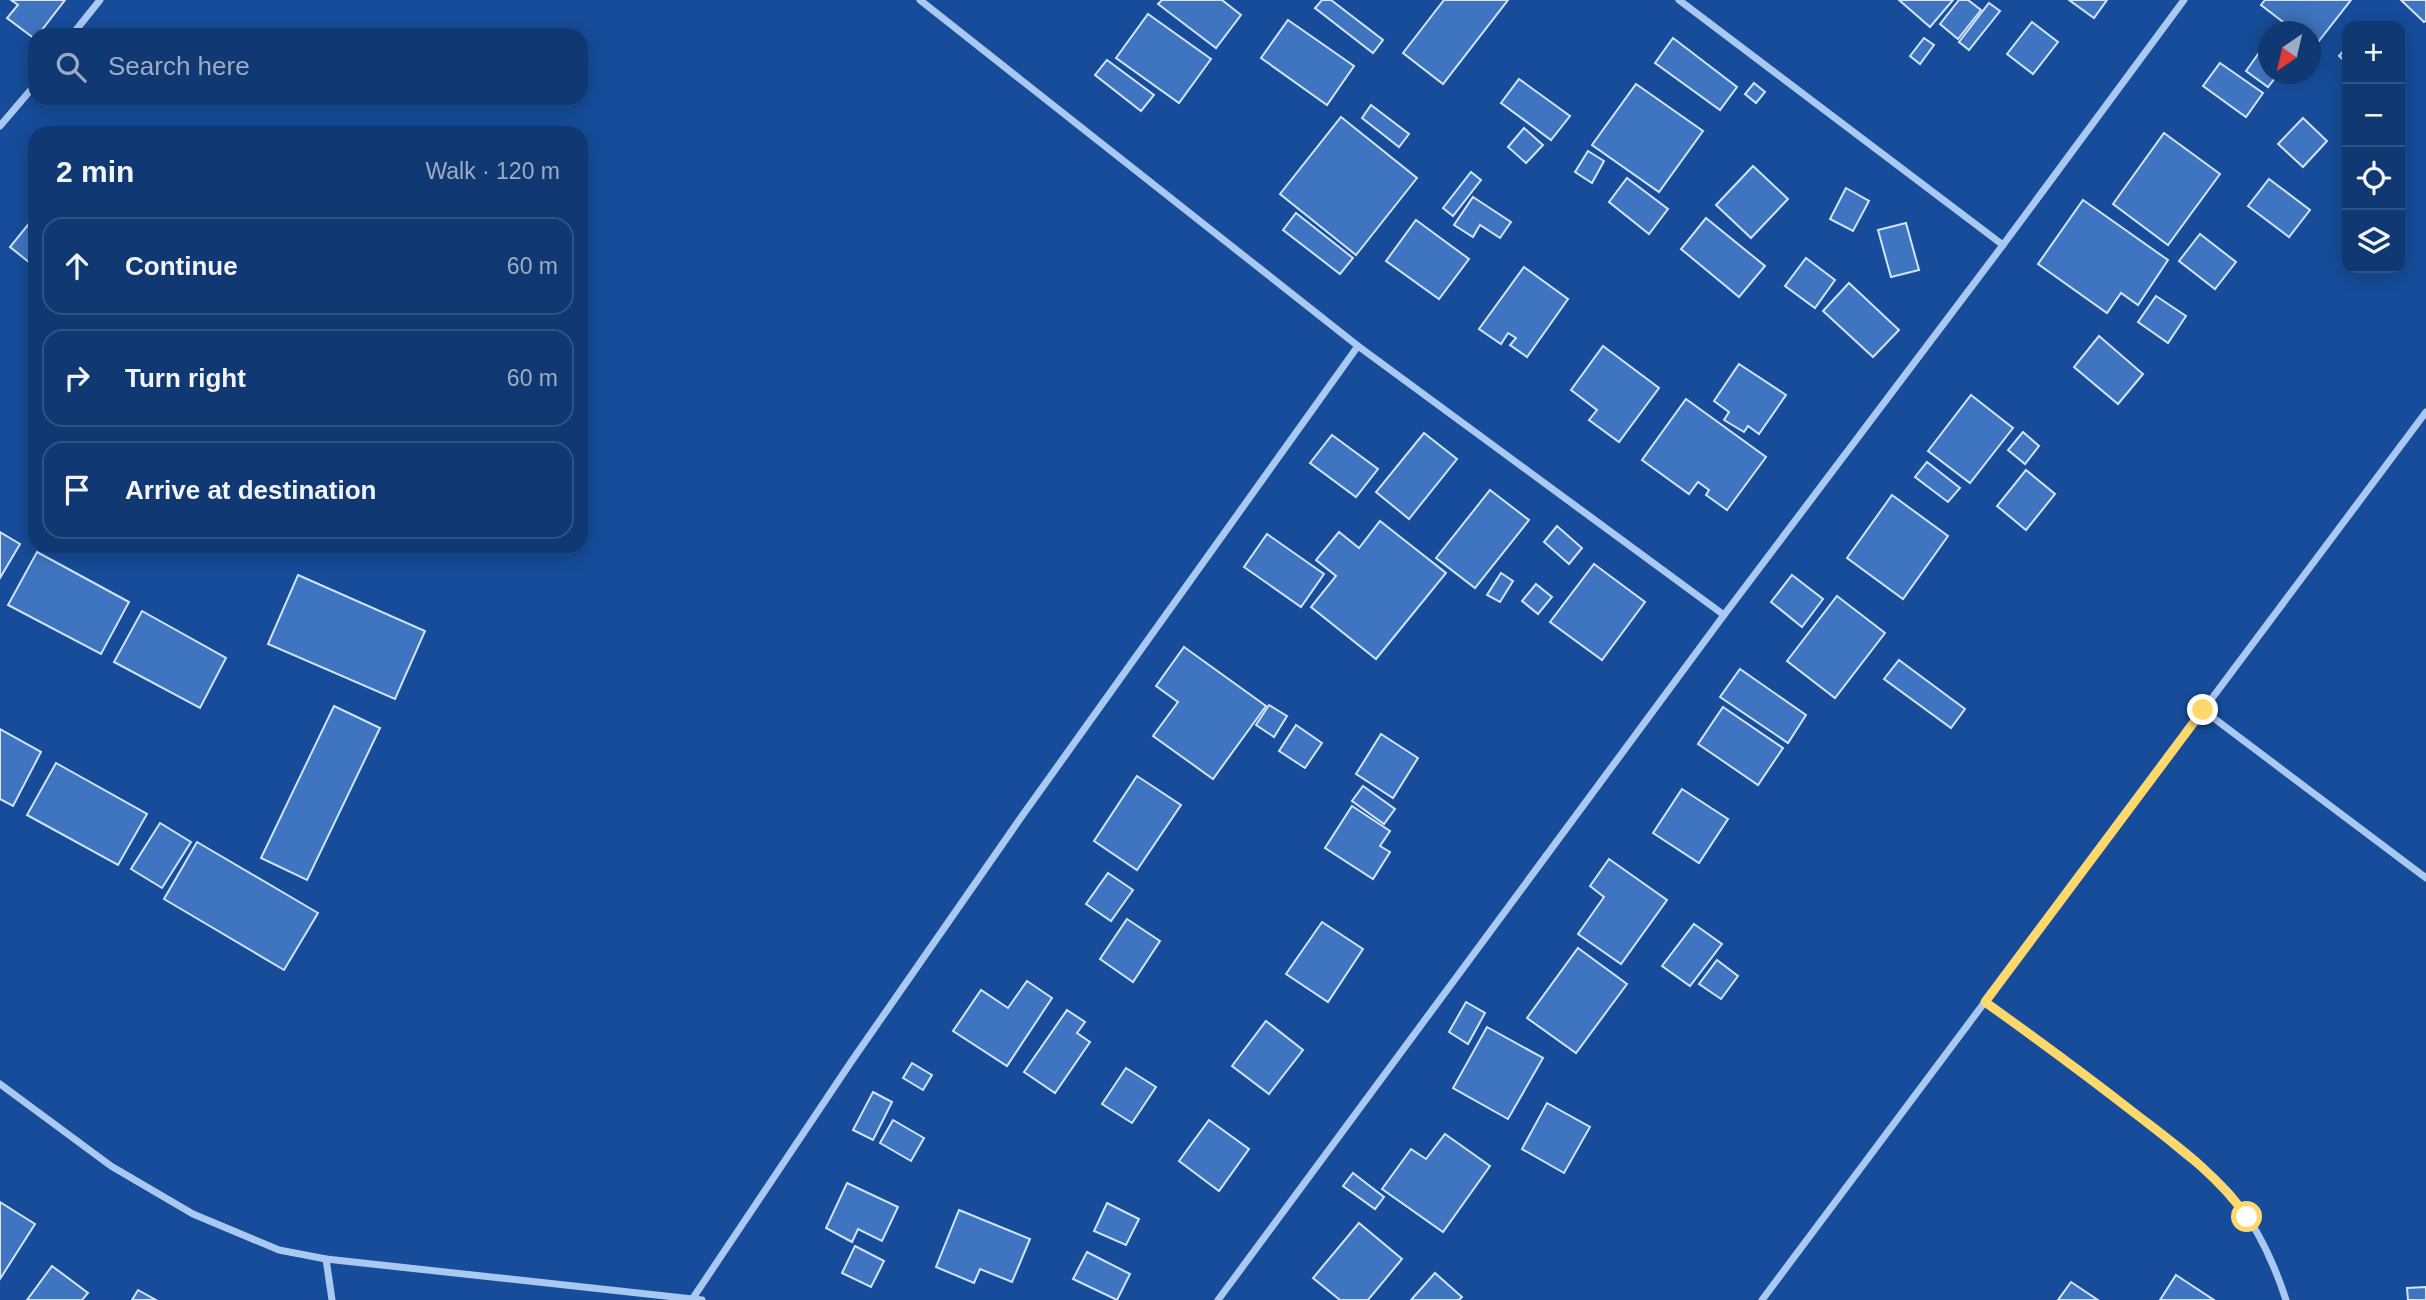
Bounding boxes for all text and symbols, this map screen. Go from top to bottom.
north arrow [2258,21,2321,84]
map controls [2342,21,2405,273]
button: + [2342,21,2405,84]
search box [28,28,588,105]
icon: search [52,48,90,86]
text: Search here [108,51,250,81]
button: − [2342,84,2405,147]
button: locate [2342,147,2405,210]
text: 2 min [56,155,134,188]
text: Walk · 120 m [425,158,560,184]
button: layers [2342,210,2405,273]
icon: ahead [58,247,96,285]
text: Continue [125,251,238,281]
text: 60 m [507,253,558,279]
icon: right [58,359,96,397]
text: Turn right [125,363,246,393]
text: 60 m [507,365,558,391]
icon: arrive [58,471,96,509]
text: Arrive at destination [125,475,376,505]
route end [2187,694,2218,725]
route start [2231,1201,2262,1232]

